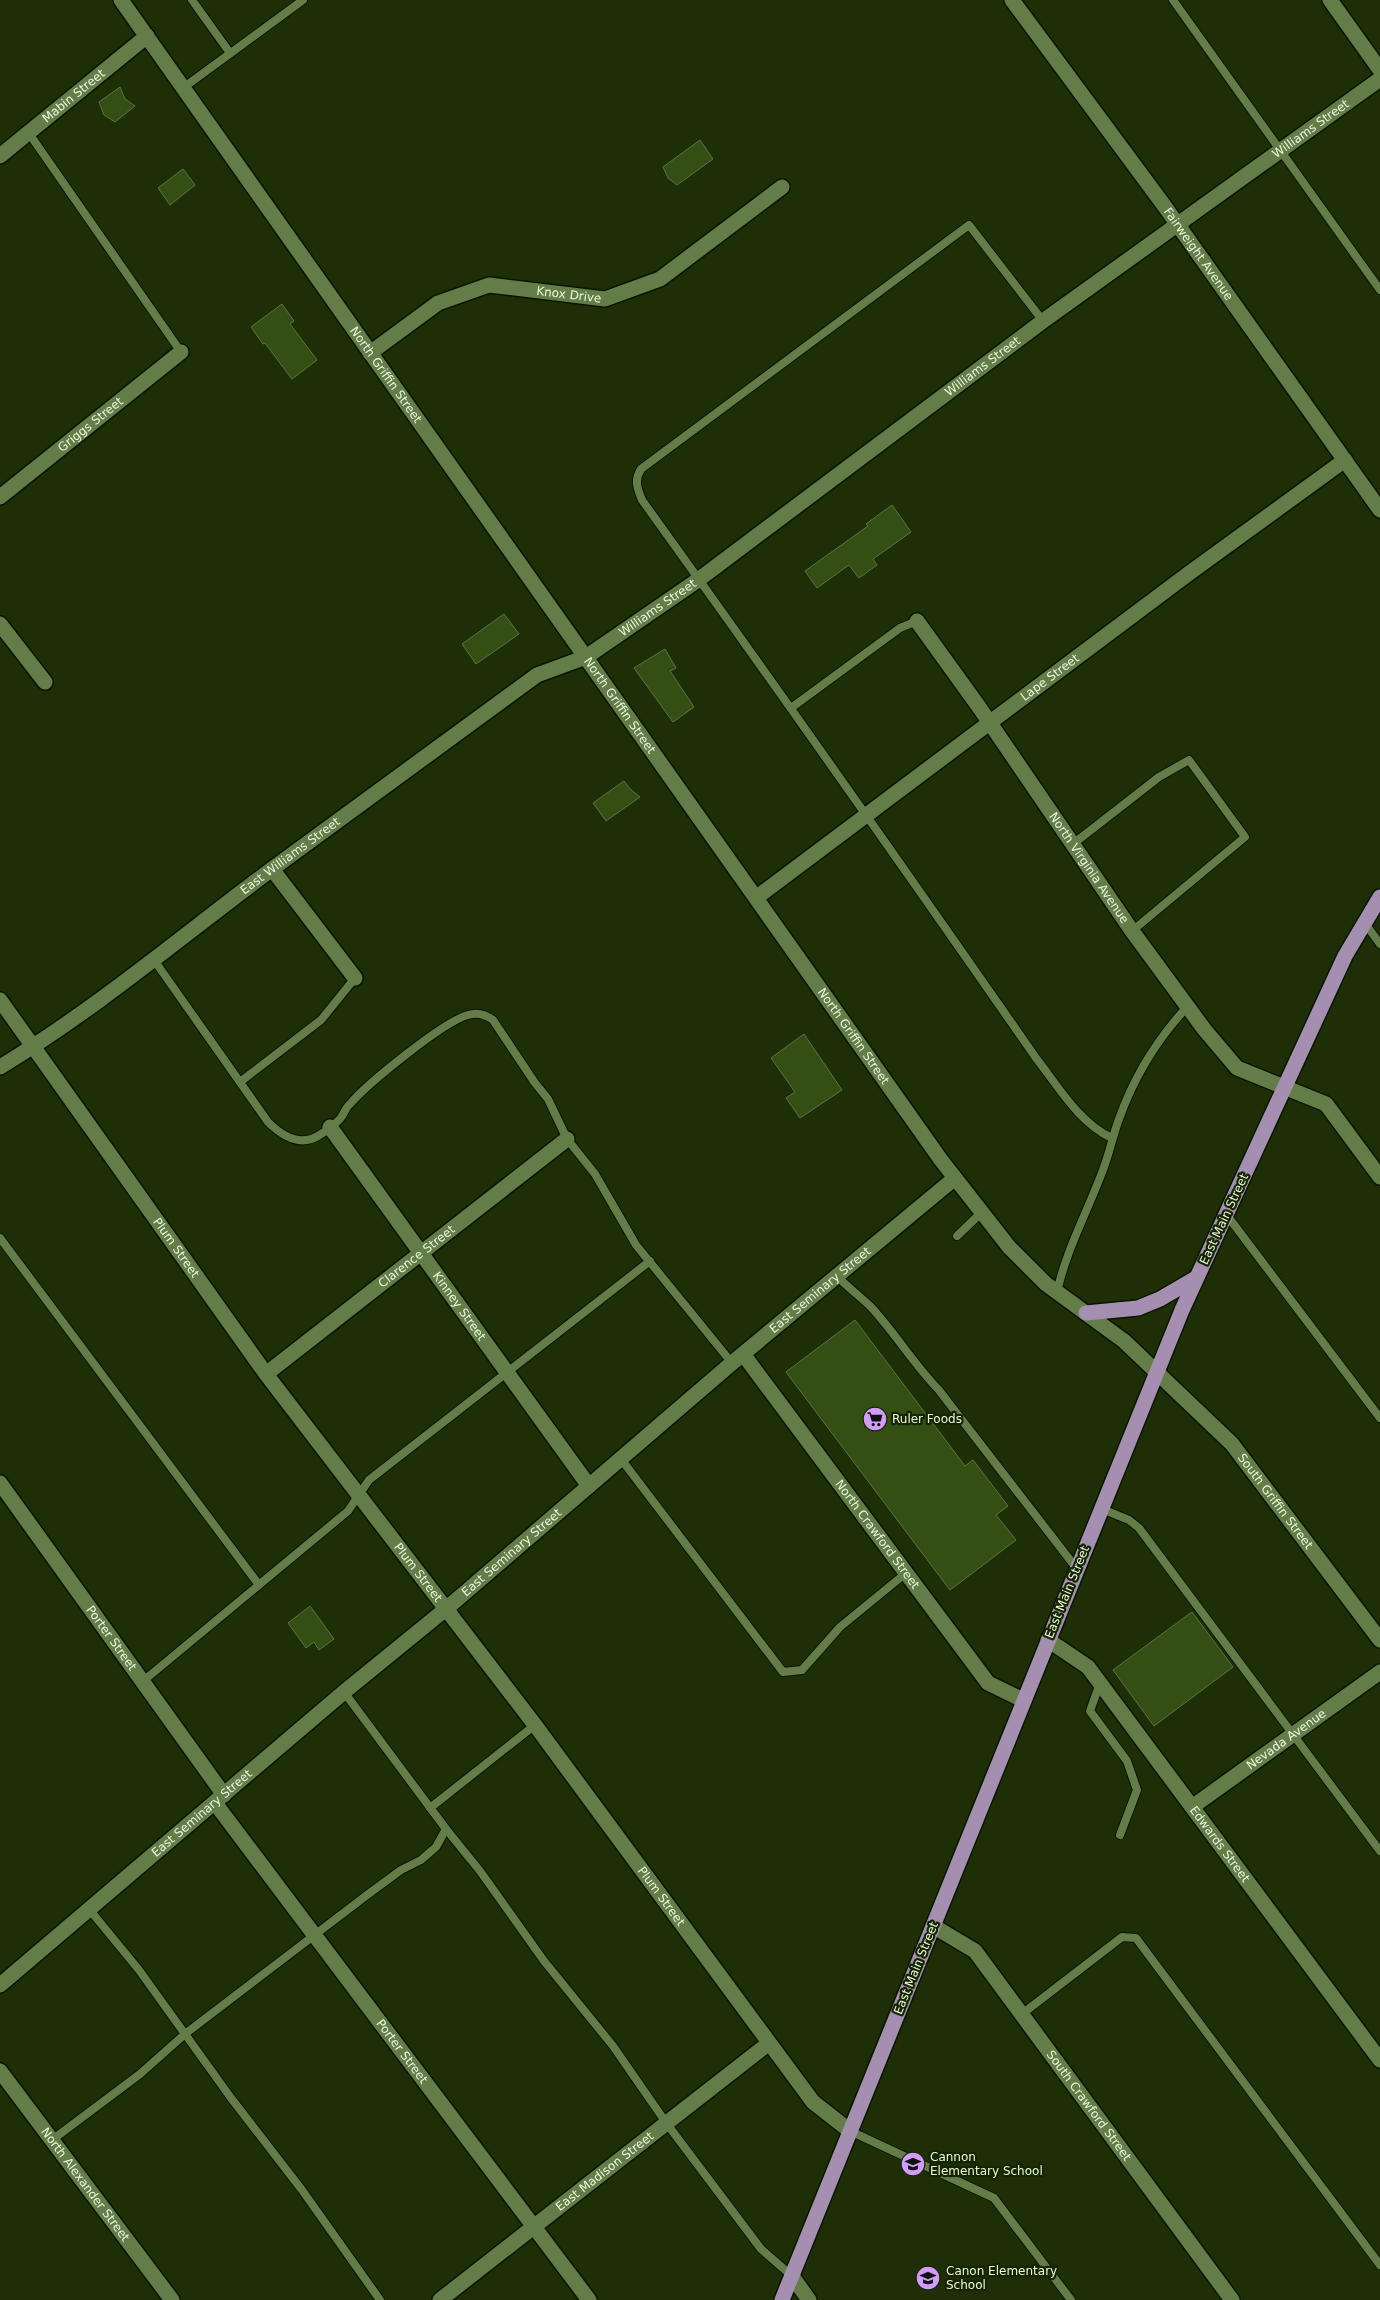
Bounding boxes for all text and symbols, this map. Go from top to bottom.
street label: Mabin Street [39,66,108,126]
street label: Williams Street [1270,97,1352,161]
street label: Fairweight Avenue [1161,205,1236,303]
street label: Knox Drive [536,284,602,306]
street label: North Griffin Street [347,324,425,426]
street label: Williams Street [942,333,1023,399]
street label: Griggs Street [55,394,126,455]
street label: Williams Street [616,576,699,639]
street label: Lape Street [1018,651,1082,704]
street label: North Griffin Street [581,655,659,757]
street label: North Virginia Avenue [1046,810,1132,926]
street label: East Williams Street [238,814,343,897]
street label: North Griffin Street [815,985,892,1087]
street label: East Main Street [1197,1171,1251,1267]
street label: Plum Street [150,1215,202,1281]
street label: Clarence Street [376,1222,458,1291]
street label: East Seminary Street [767,1244,874,1336]
street label: Kinney Street [430,1269,489,1344]
supermarket icon: Ruler Foods [862,1406,888,1432]
place label: Ruler Foods [892,1412,962,1426]
street label: South Griffin Street [1235,1451,1316,1552]
street label: North Crawford Street [832,1477,923,1592]
street label: East Seminary Street [459,1505,565,1599]
street label: Plum Street [391,1540,445,1605]
street label: East Main Street [1042,1543,1092,1640]
street label: Porter Street [83,1603,140,1674]
street label: Nevada Avenue [1244,1706,1329,1773]
street label: East Seminary Street [149,1766,255,1860]
street label: Edwards Street [1187,1803,1253,1885]
street label: Plum Street [635,1864,688,1929]
street label: East Main Street [891,1919,941,2016]
street label: Porter Street [373,2017,431,2086]
street label: South Crawford Street [1044,2048,1134,2164]
street label: North Alexander Street [38,2125,133,2244]
street label: East Madison Street [553,2129,657,2214]
place label: Cannon Elementary School [930,2150,1043,2178]
school or university icon: Cannon Elementary School [900,2151,926,2177]
place label: Canon Elementary School [946,2264,1057,2292]
school or university icon: Canon Elementary School [915,2265,941,2291]

